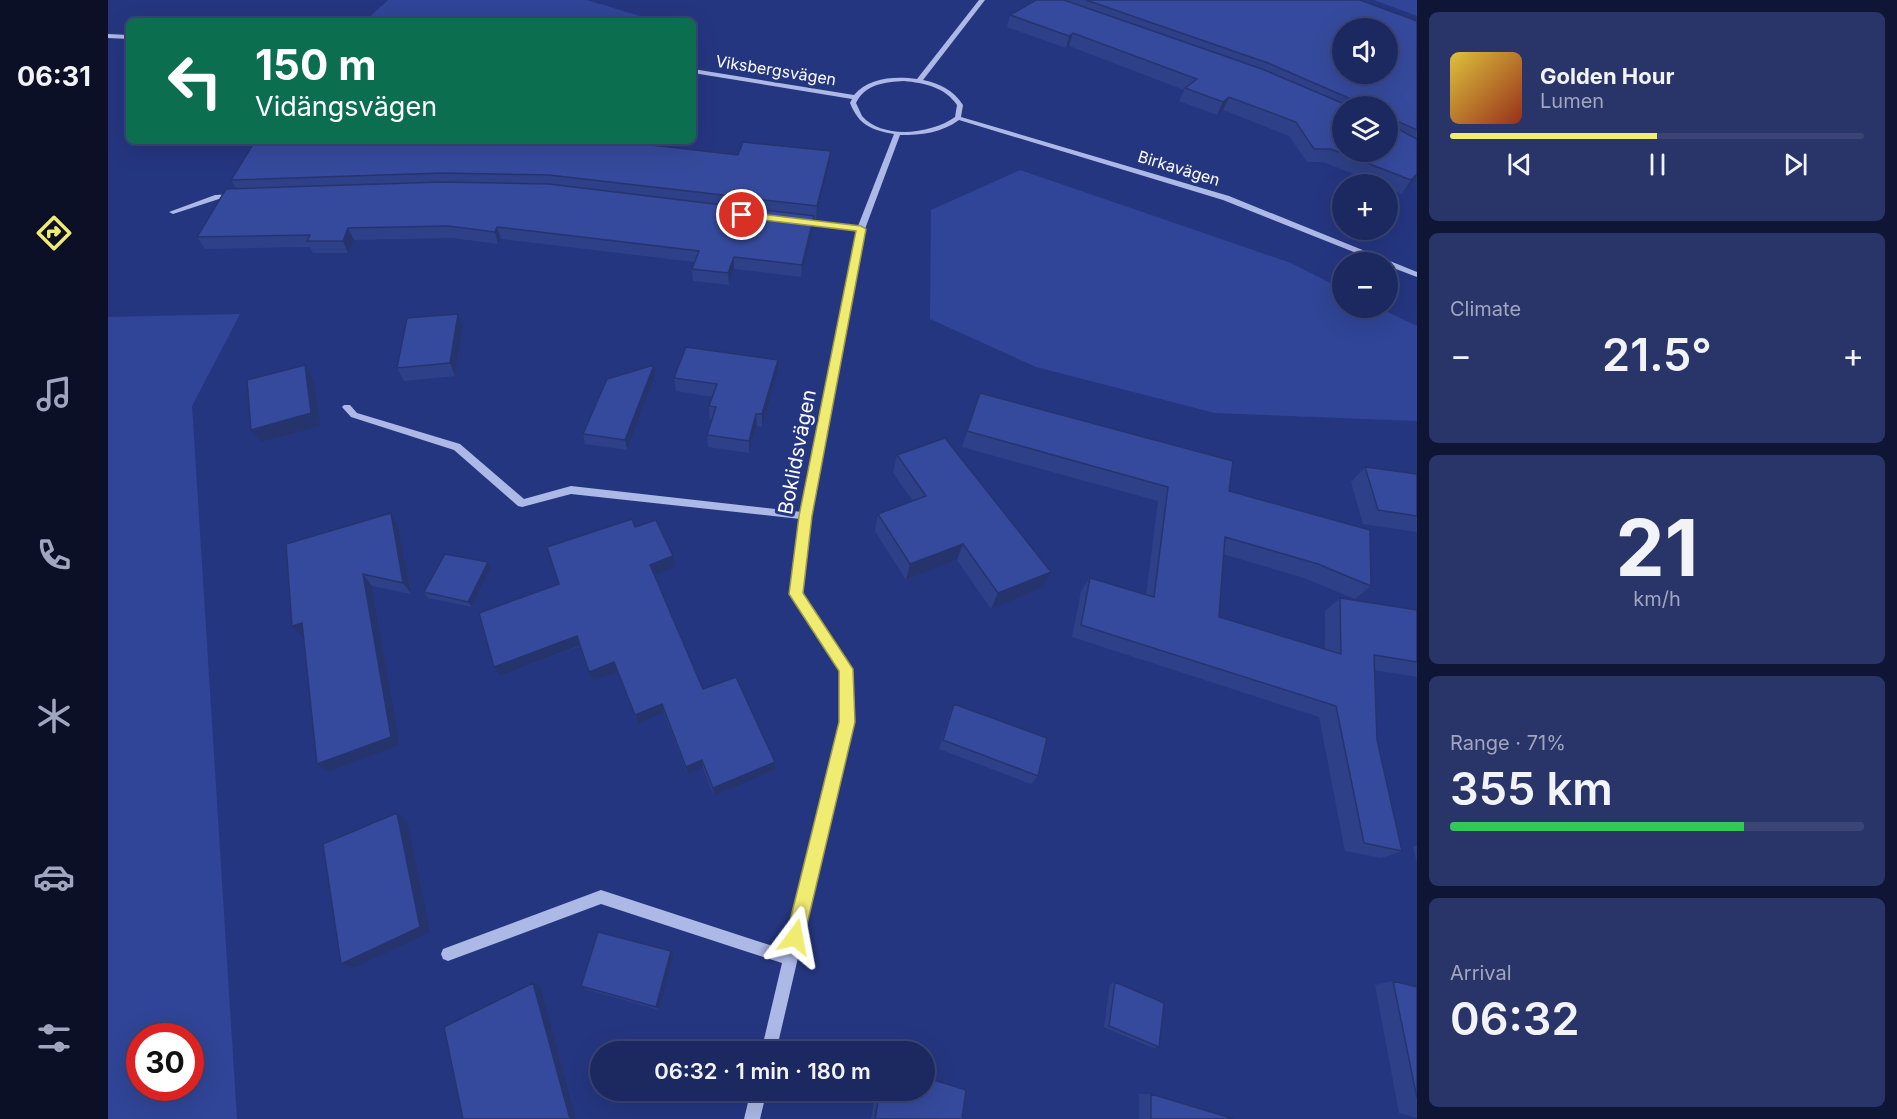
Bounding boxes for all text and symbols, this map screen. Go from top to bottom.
map controls [1332,18,1398,318]
button: sound [1332,18,1398,84]
text: 150 m [255,39,377,90]
icon: left [156,42,234,120]
street label: Viksbergsvägen [714,51,838,89]
text: 06:31 [17,60,91,93]
text: Golden Hour [1540,63,1674,89]
text: Lumen [1540,89,1604,113]
text: Vidängsvägen [255,90,437,123]
button: layers [1332,96,1398,162]
street label: Birkavägen [1136,146,1222,190]
icon: previous [1503,148,1536,181]
icon: pause [1641,148,1674,181]
icon: next [1779,148,1812,181]
button: + [1332,174,1398,240]
pin [716,189,767,240]
icon: arrive [725,198,758,231]
icon: directions [33,212,75,254]
button: − [1332,252,1398,318]
text: Climate [1450,297,1521,321]
text: 21.5° [1602,327,1712,382]
text: − [1450,335,1472,375]
text: + [1842,335,1864,375]
icon: music [33,373,75,415]
street label: Boklidsvägen [773,388,821,516]
text: 21 [1616,500,1698,595]
icon: phone [33,534,75,576]
text: km/h [1633,587,1681,611]
icon: climate [33,695,75,737]
text: Range · 71% [1450,731,1566,755]
text: 355 km [1450,761,1613,816]
icon: car [33,856,75,898]
position arrow [763,905,827,969]
text: Arrival [1450,961,1512,985]
text: 06:32 [1450,991,1580,1046]
icon: filters [33,1017,75,1059]
speed limit sign: 30 [126,1023,204,1101]
text: 06:32 · 1 min · 180 m [654,1058,871,1084]

